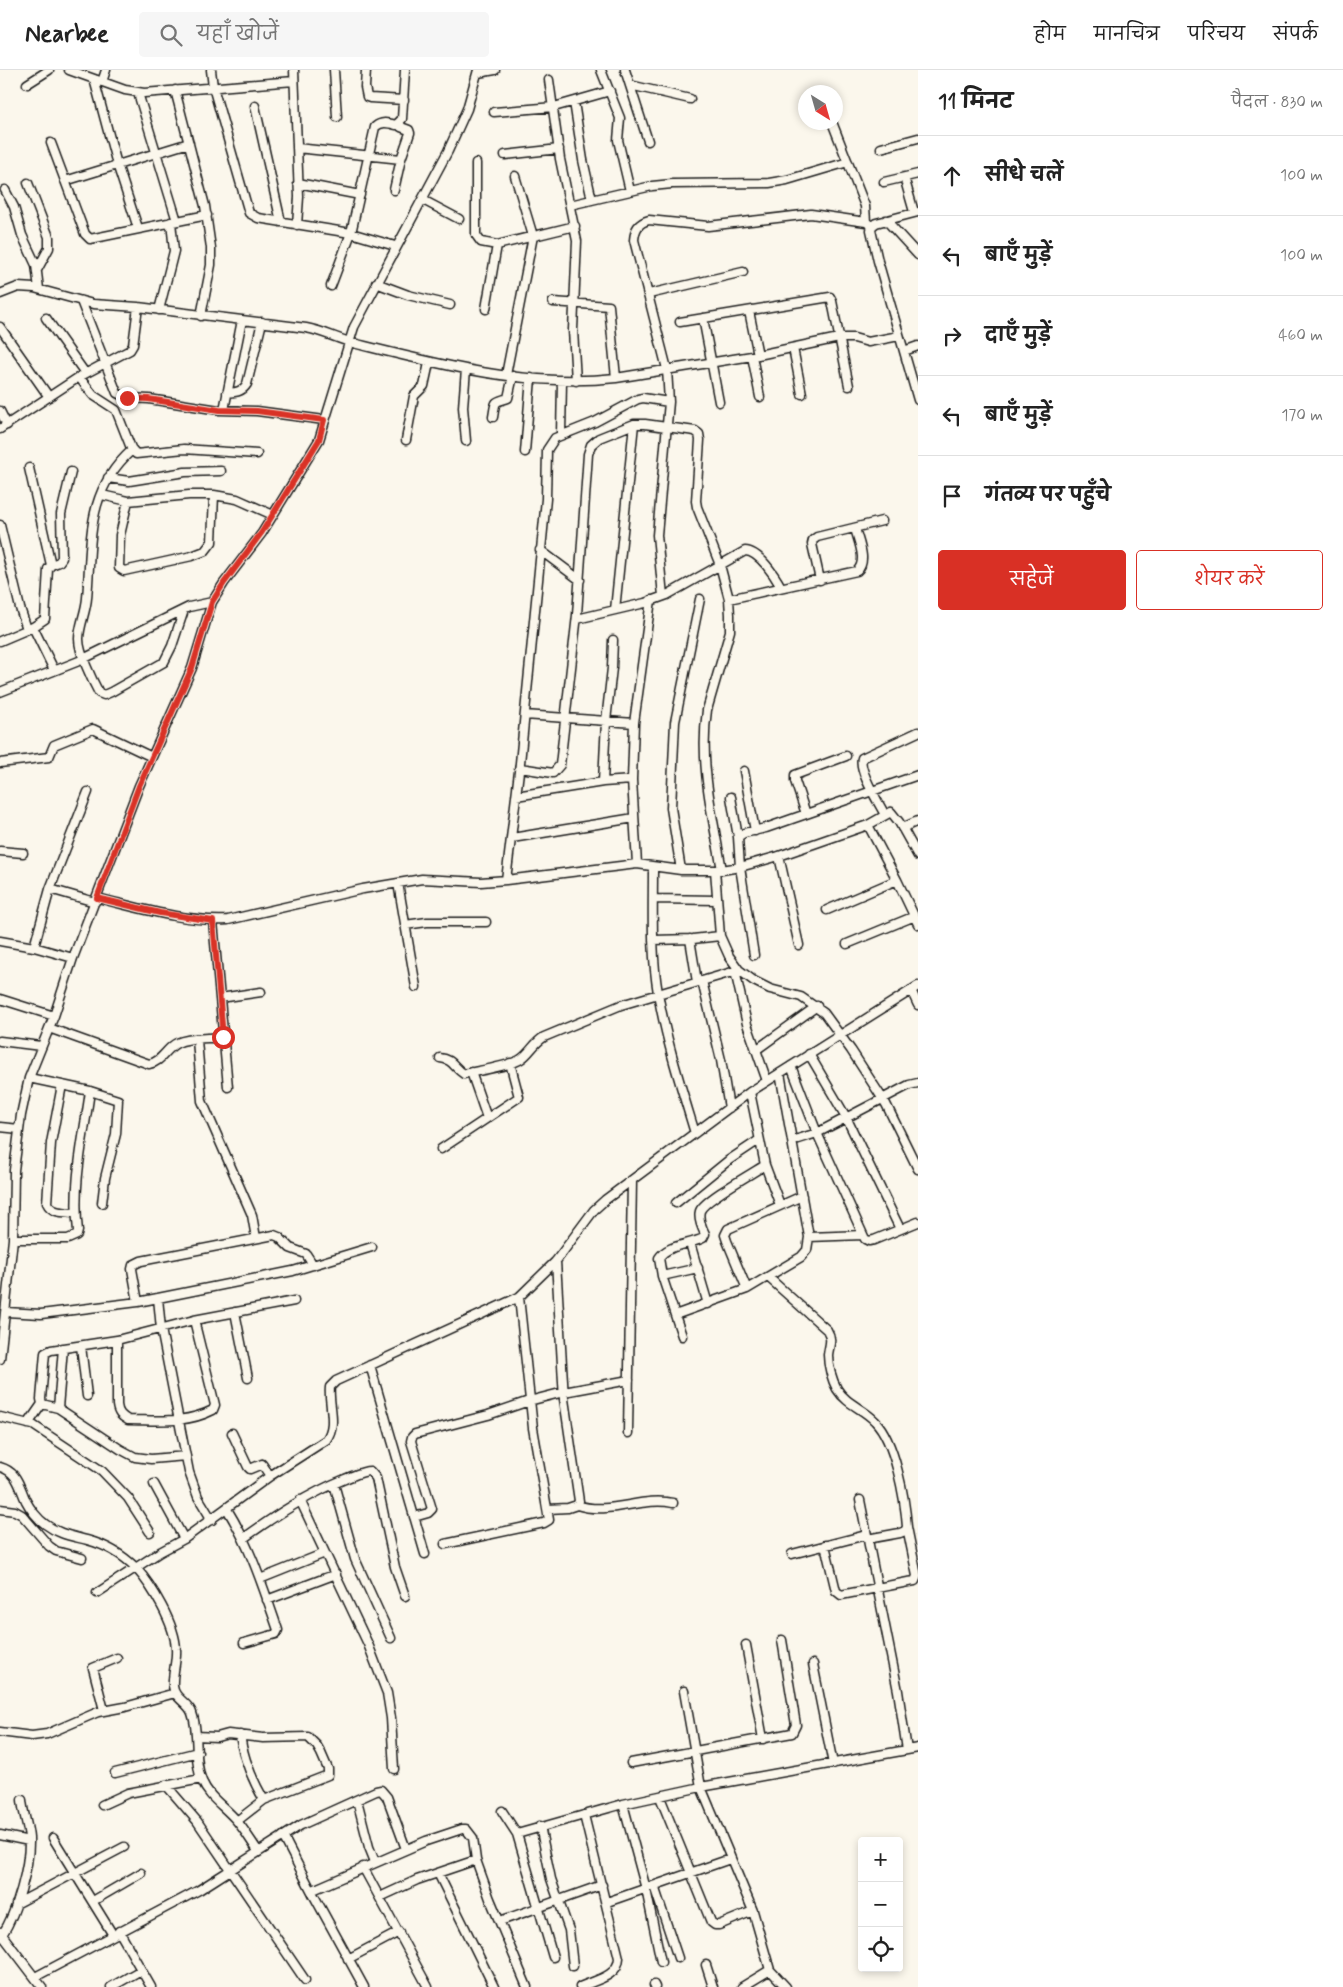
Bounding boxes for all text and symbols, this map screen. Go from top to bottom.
search box [139,12,489,57]
text: Nearbee [25,19,109,50]
icon: search [157,21,185,49]
text: यहाँ खोजें [197,22,279,47]
text: होम [1034,23,1066,47]
text: मानचित्र [1094,23,1160,47]
text: परिचय [1188,23,1245,47]
text: संपर्क [1273,23,1318,47]
north arrow [798,85,843,130]
text: 11 मिनट [938,88,1013,116]
text: पैदल · 830 m [1231,92,1323,113]
icon: ahead [938,162,966,190]
text: सीधे चलें [985,163,1063,188]
text: 100 m [1280,165,1323,186]
icon: left [938,242,966,270]
text: बाएँ मुड़ें [985,243,1052,268]
text: 100 m [1280,245,1323,266]
icon: right [938,322,966,350]
text: दाएँ मुड़ें [985,323,1051,348]
text: 460 m [1278,325,1323,346]
route end [116,387,139,410]
icon: left [938,402,966,430]
text: बाएँ मुड़ें [985,403,1052,428]
text: 170 m [1281,405,1323,426]
icon: arrive [938,482,966,510]
text: गंतव्य पर पहुँचे [985,483,1111,508]
button: सहेजें [938,550,1126,610]
button: शेयर करें [1136,550,1323,610]
route start [212,1026,235,1049]
map controls [858,1837,903,1972]
button: + [858,1837,903,1882]
button: − [858,1882,903,1927]
button: locate [858,1927,903,1972]

